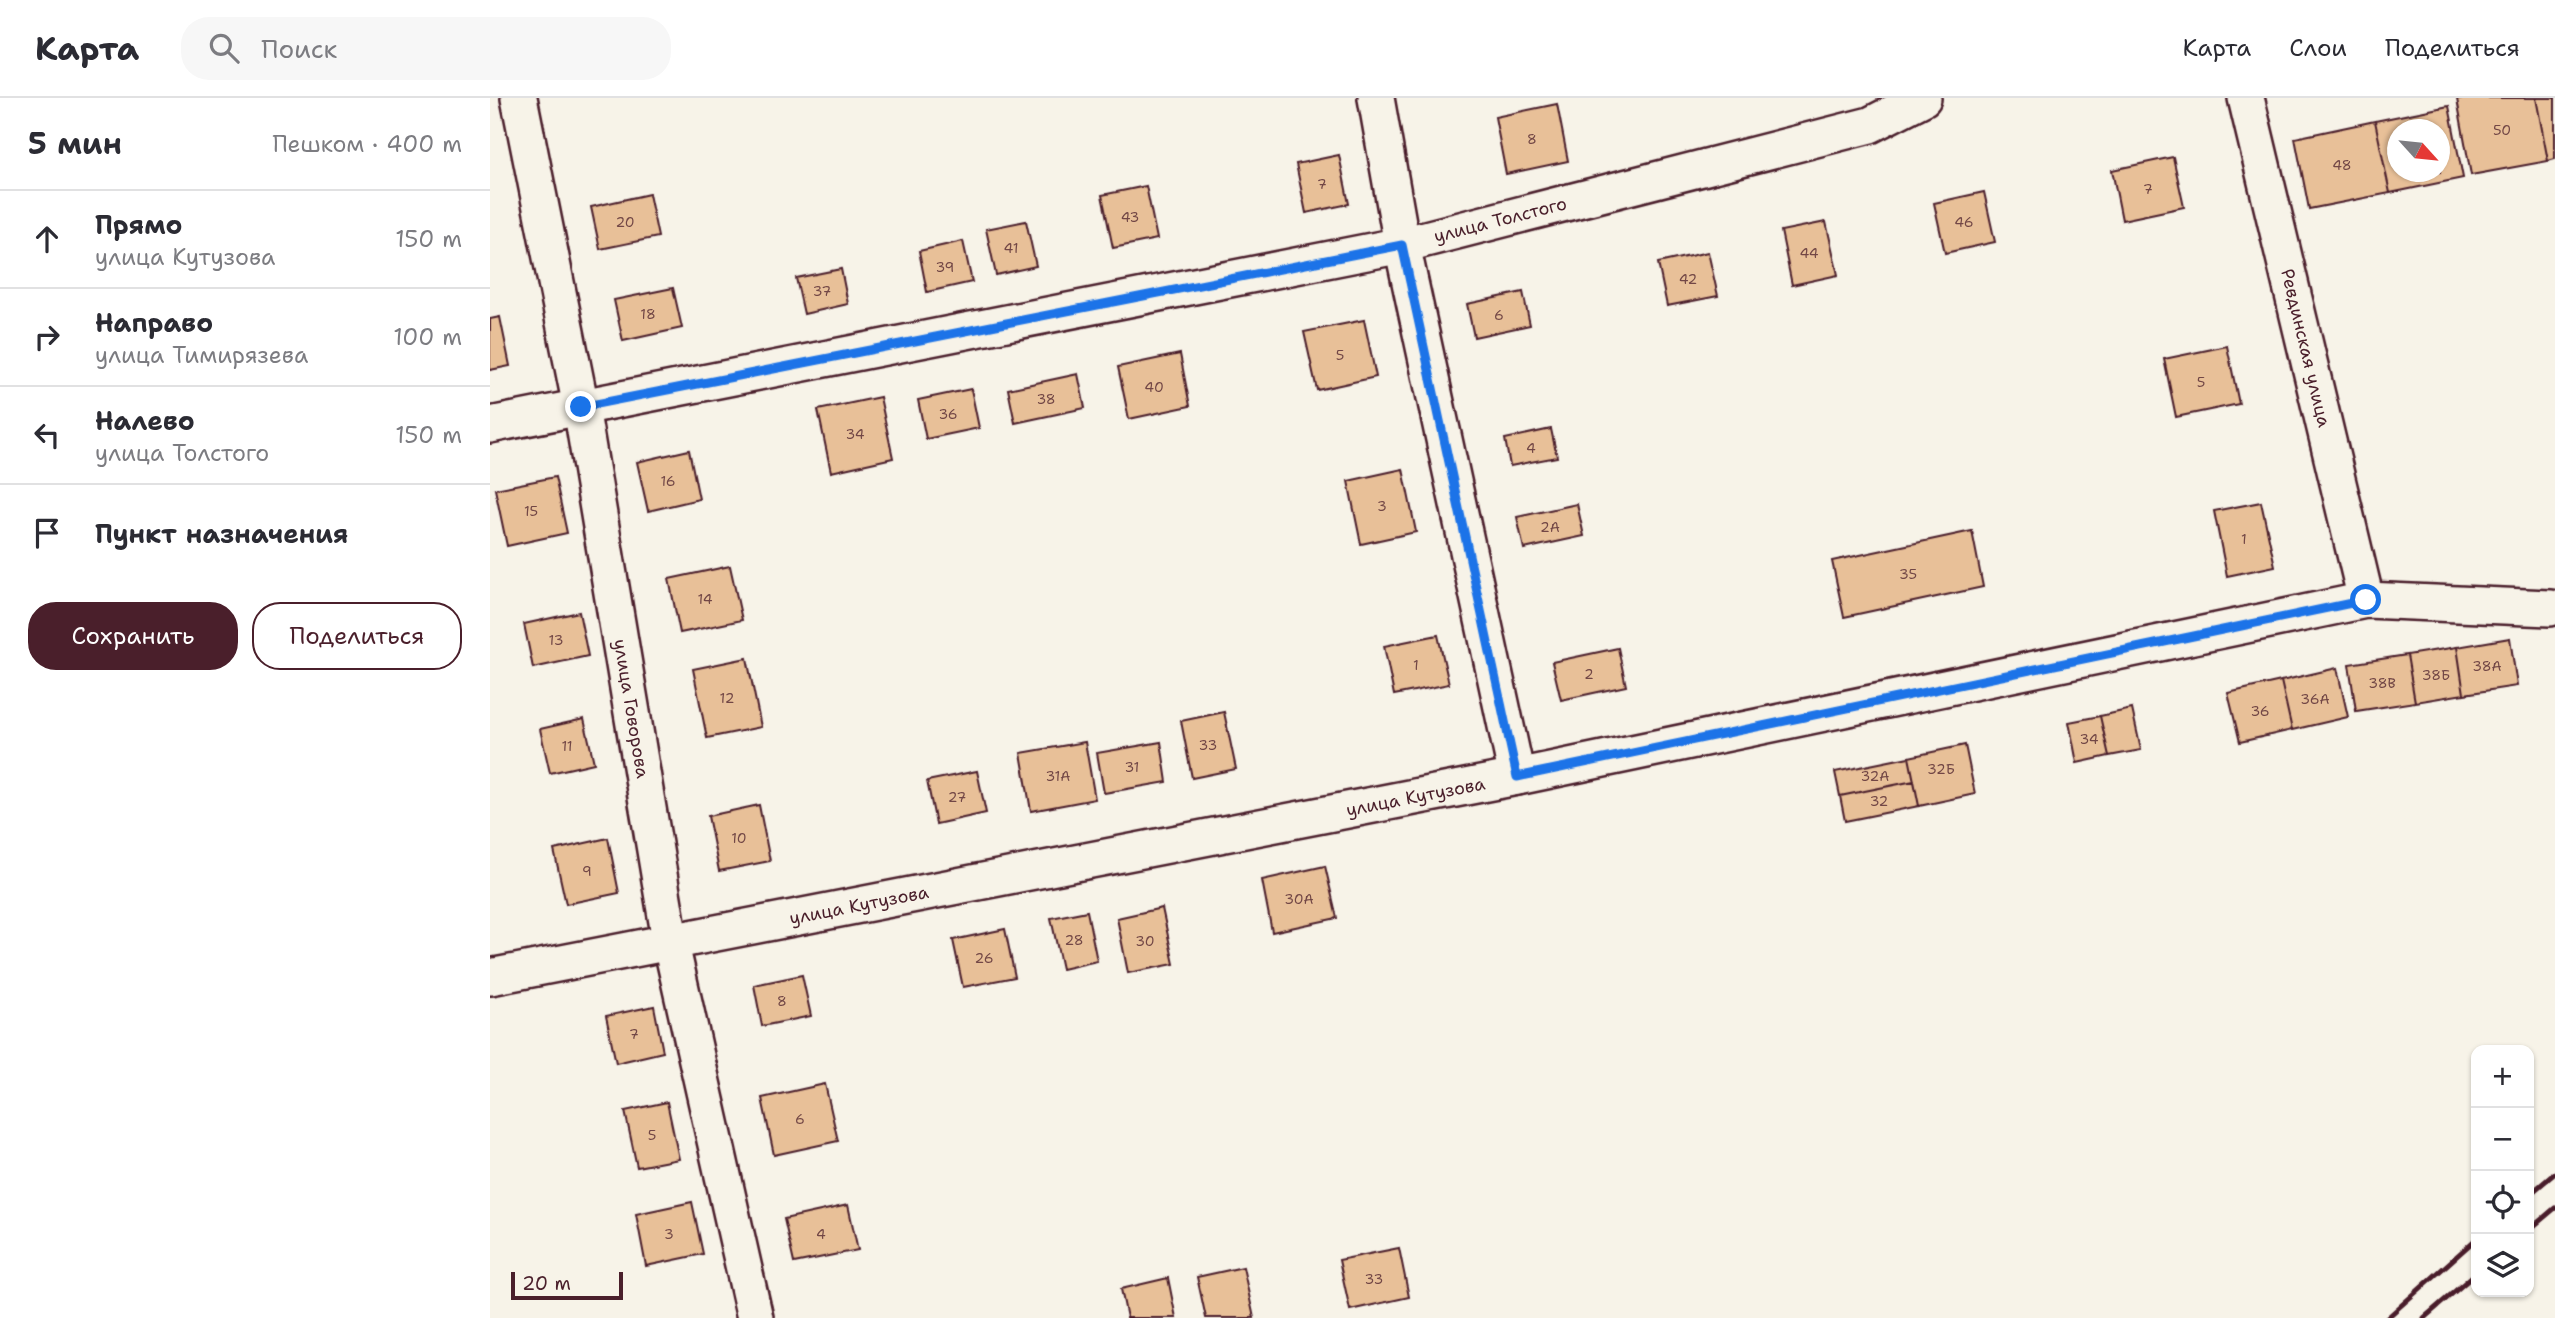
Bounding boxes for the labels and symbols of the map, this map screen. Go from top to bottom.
north arrow [2387,119,2450,182]
house number: 50 [2493,121,2511,139]
house number: 8 [1527,130,1537,148]
house number: 48 [2332,156,2352,174]
house number: 7 [1317,175,1327,193]
house number: 7 [2143,180,2153,198]
street label: улица Толстого [1431,191,1569,248]
house number: 43 [1121,208,1139,226]
house number: 20 [615,213,635,231]
house number: 46 [1954,213,1974,231]
house number: 41 [1004,239,1018,257]
house number: 44 [1799,244,1819,262]
house number: 39 [936,258,954,276]
street label: Ревдинская улица [2275,266,2336,430]
house number: 42 [1679,270,1697,288]
house number: 37 [813,282,831,300]
house number: 18 [640,305,656,323]
house number: 6 [1494,306,1504,324]
house number: 5 [1336,346,1344,364]
house number: 5 [2197,373,2205,391]
house number: 40 [1144,378,1164,396]
house number: 38 [1036,390,1056,408]
route end [565,391,596,422]
house number: 36 [938,405,958,423]
house number: 34 [845,425,865,443]
house number: 4 [1526,439,1536,457]
house number: 16 [660,472,676,490]
house number: 3 [1377,497,1387,515]
house number: 15 [524,502,538,520]
house number: 2А [1540,518,1560,536]
house number: 1 [2241,530,2247,548]
house number: 35 [1899,565,1917,583]
route start [2350,584,2381,615]
house number: 14 [697,590,713,608]
house number: 13 [549,631,563,649]
street label: улица Говорова [608,637,655,780]
house number: 1 [1413,656,1419,674]
house number: 38А [2472,657,2502,675]
house number: 2 [1584,665,1594,683]
house number: 38Б [2422,666,2450,684]
house number: 38В [2368,674,2396,692]
house number: 12 [720,689,734,707]
house number: 36А [2300,690,2330,708]
house number: 36 [2250,702,2270,720]
house number: 34 [2079,730,2099,748]
house number: 33 [1199,736,1217,754]
house number: 11 [561,737,573,755]
house number: 31 [1125,758,1139,776]
house number: 32Б [1927,760,1955,778]
house number: 31А [1045,767,1071,785]
house number: 32А [1861,767,1889,785]
street label: улица Кутузова [1344,771,1487,822]
house number: 27 [948,788,966,806]
house number: 32 [1870,792,1888,810]
house number: 10 [731,829,747,847]
house number: 9 [582,862,592,880]
street label: улица Кутузова [787,880,931,930]
house number: 30А [1284,890,1314,908]
house number: 28 [1064,931,1084,949]
house number: 30 [1135,932,1155,950]
house number: 26 [975,949,994,967]
house number: 8 [777,992,787,1010]
house number: 7 [629,1025,639,1043]
house number: 6 [795,1110,805,1128]
house number: 5 [648,1126,656,1144]
house number: 3 [664,1225,674,1243]
house number: 4 [816,1225,826,1243]
scale bar [511,1269,623,1301]
house number: 33 [1365,1270,1383,1288]

